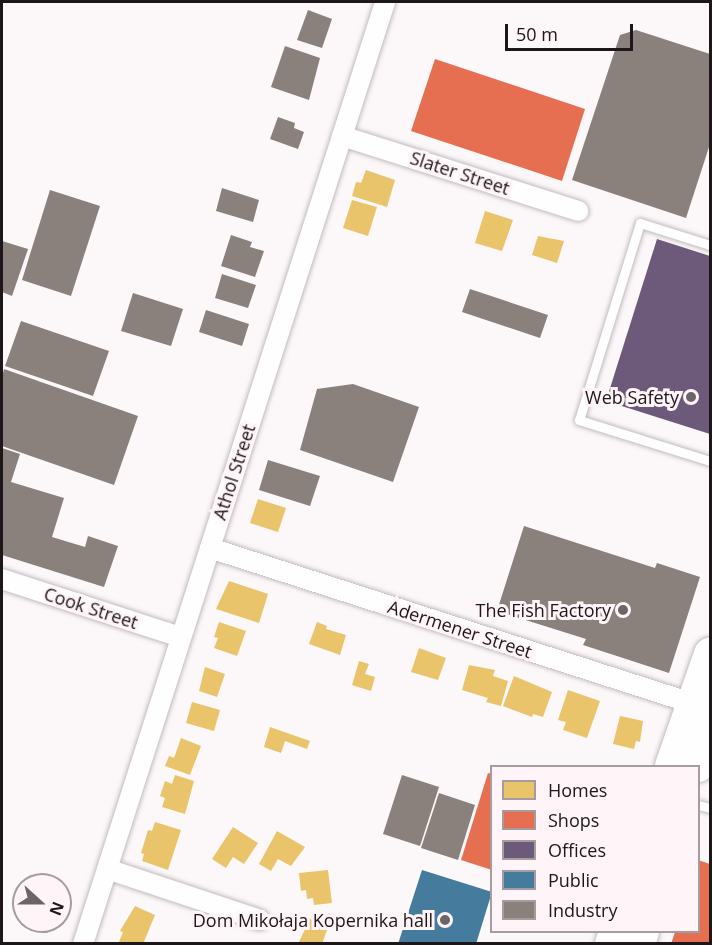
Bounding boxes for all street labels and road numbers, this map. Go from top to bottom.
street label: Slater Street [408,147,512,199]
street label: Athol Street [208,422,260,522]
street label: Cook Street [41,583,141,633]
street label: Adermener Street [385,596,535,662]

